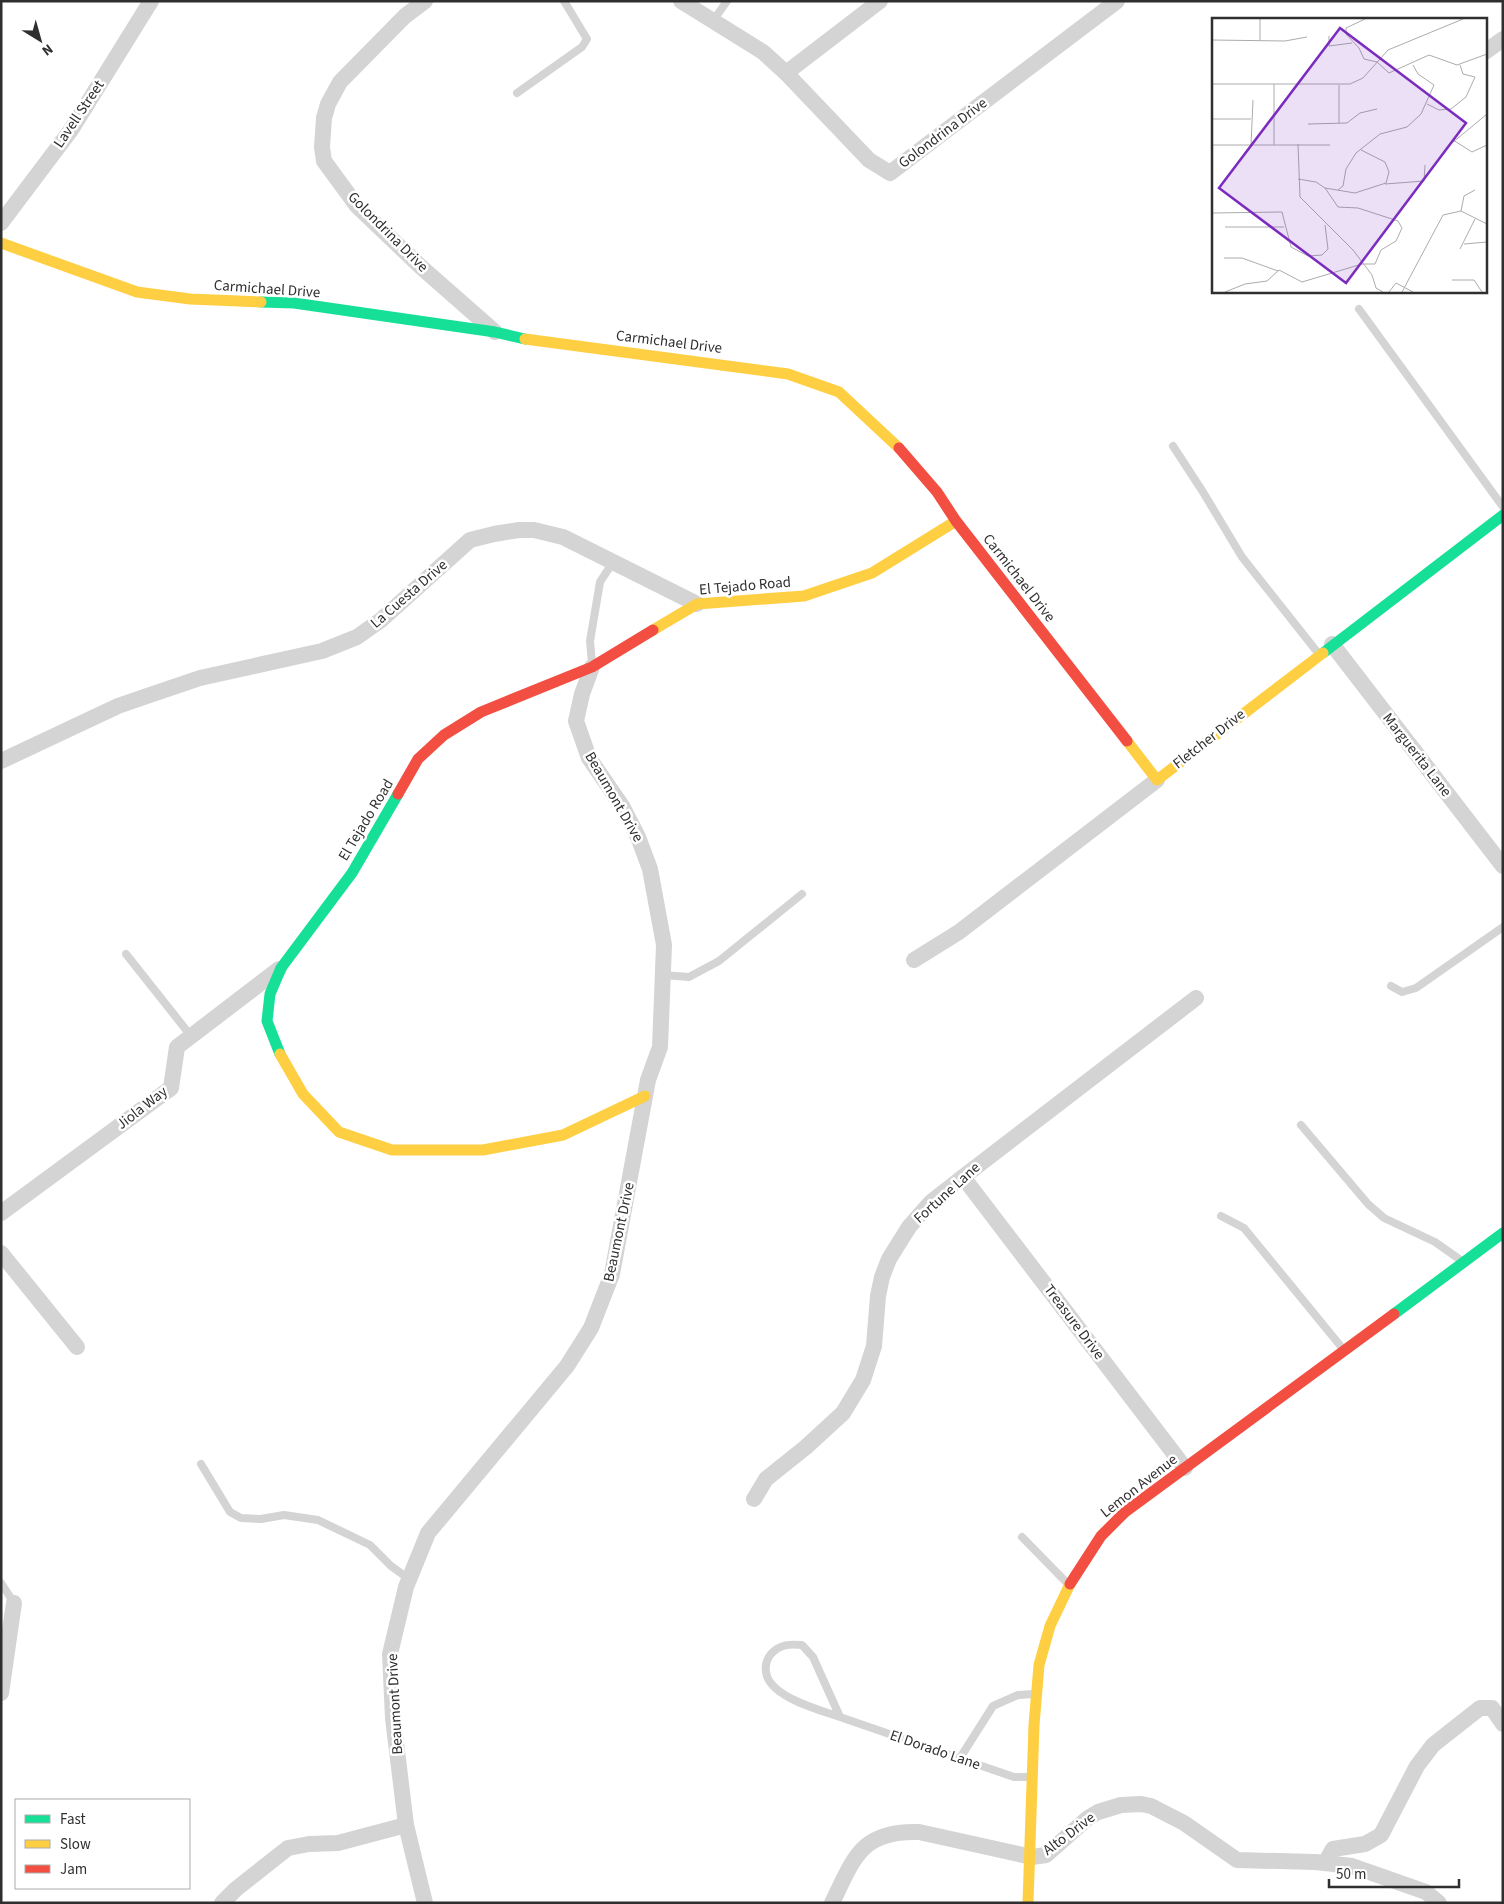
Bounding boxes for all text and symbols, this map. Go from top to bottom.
north arrow [15,15,65,65]
inset map [1212,18,1486,292]
text: N [37,39,57,60]
street label: Lavell Street [49,76,109,152]
street label: Golondrina Drive [894,93,992,173]
street label: Golondrina Drive [343,187,433,277]
street label: Carmichael Drive [213,275,321,303]
street label: Carmichael Drive [615,325,723,359]
street label: Carmichael Drive [978,529,1060,627]
street label: La Cuesta Drive [366,555,452,633]
street label: El Tejado Road [698,572,792,600]
street label: Fletcher Drive [1168,704,1250,774]
street label: Marguerita Lane [1378,709,1456,801]
street label: Beaumont Drive [580,748,648,846]
street label: El Tejado Road [333,775,399,865]
street label: Jiola Way [112,1081,172,1135]
street label: Fortune Lane [909,1157,985,1229]
street label: Beaumont Drive [598,1180,640,1284]
street label: Treasure Drive [1039,1280,1109,1364]
street label: Lemon Avenue [1096,1449,1182,1523]
street label: Beaumont Drive [382,1653,408,1755]
street label: El Dorado Lane [887,1725,983,1775]
legend [15,1799,190,1889]
street label: Alto Drive [1039,1807,1099,1861]
text: Fast [60,1809,86,1830]
text: Slow [60,1834,91,1855]
scale bar [1329,1856,1459,1888]
text: Jam [60,1859,87,1880]
text: 50 m [1336,1864,1366,1885]

